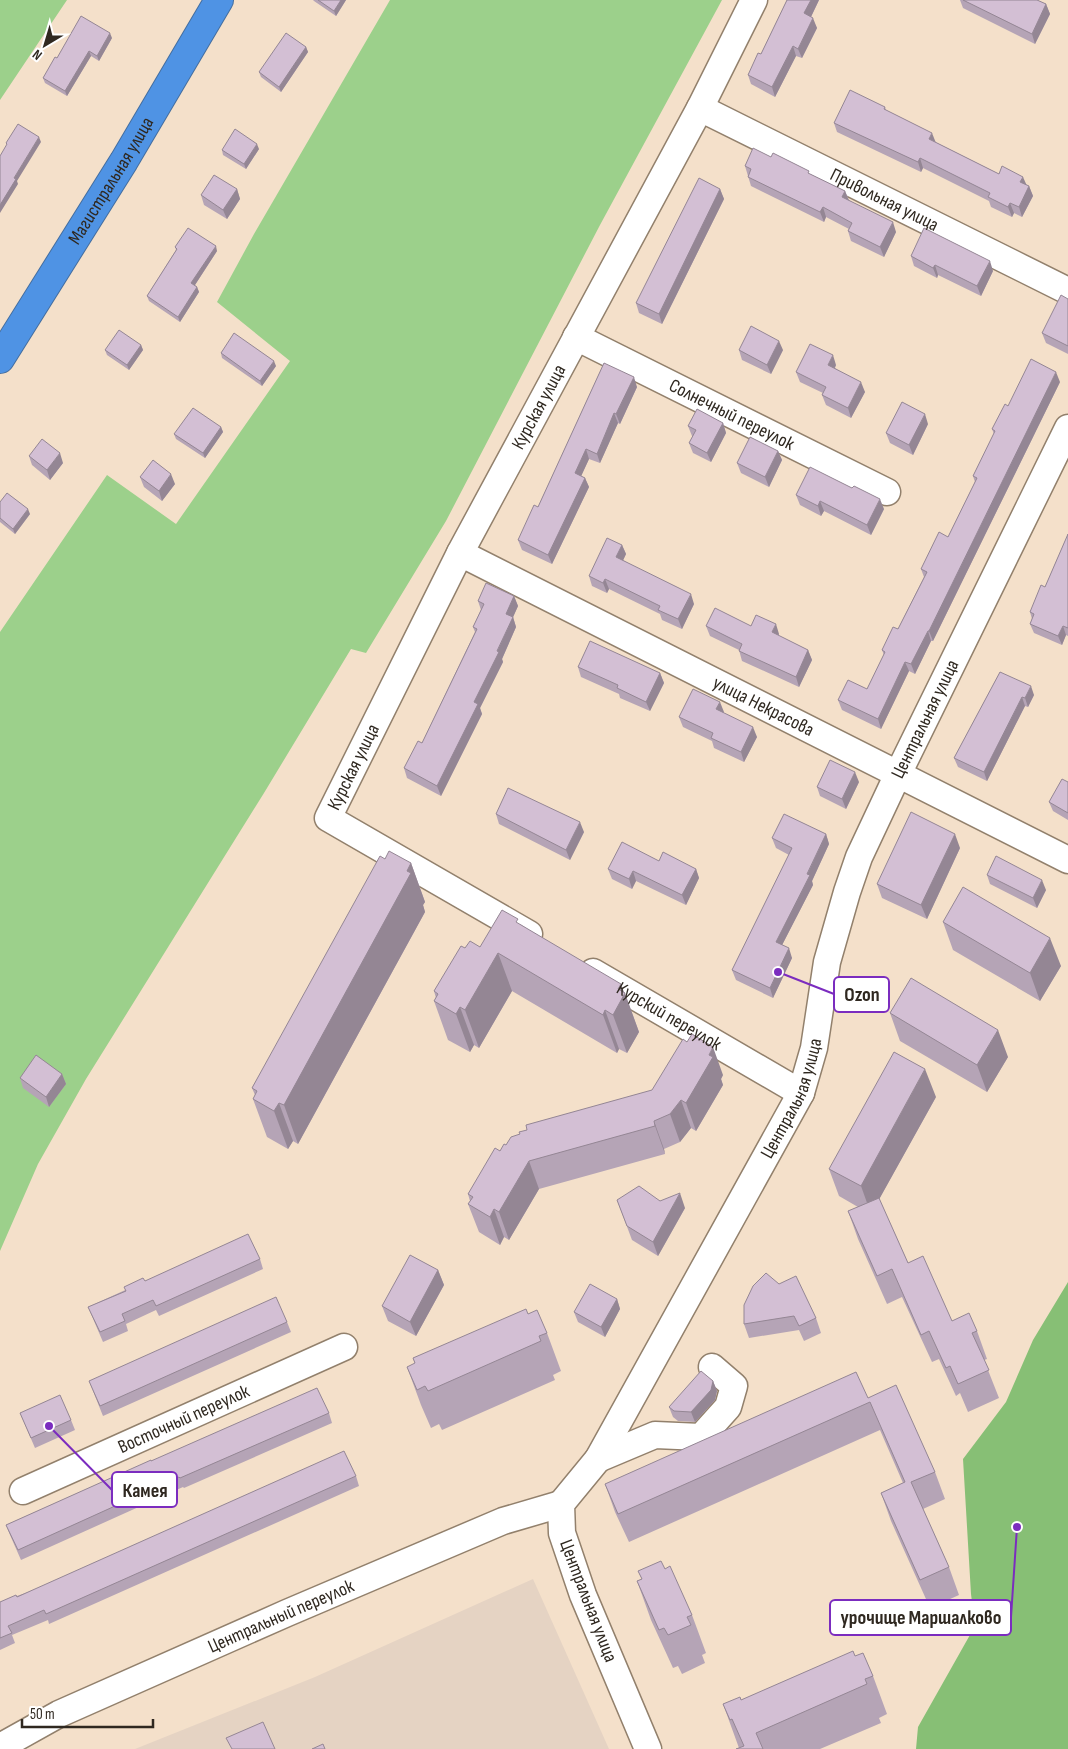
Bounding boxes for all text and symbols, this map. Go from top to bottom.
north arrow [20,20,70,70]
text: N [29,46,45,64]
street label: Магистральная улица [63,113,159,249]
street label: Привольная улица [826,163,942,236]
street label: Курская улица [507,361,571,453]
street label: Солнечный переулок [665,374,799,456]
street label: Центральная улица [886,656,964,782]
street label: улица Некрасова [709,671,818,741]
street label: Курская улица [322,720,384,814]
street label: Курский переулок [613,977,726,1056]
callout: Ozon [834,977,889,1012]
text: Ozon [844,983,880,1007]
street label: Центральная улица [755,1037,827,1163]
street label: Восточный переулок [114,1379,254,1458]
callout: Камея [112,1472,177,1507]
text: Камея [122,1479,168,1503]
street label: Центральная улица [554,1537,622,1665]
street label: Центральный переулок [204,1574,358,1658]
callout: урочище Маршалково [830,1600,1011,1635]
text: урочище Маршалково [840,1606,1002,1630]
scale bar [22,1696,154,1728]
text: 50 m [30,1705,55,1724]

